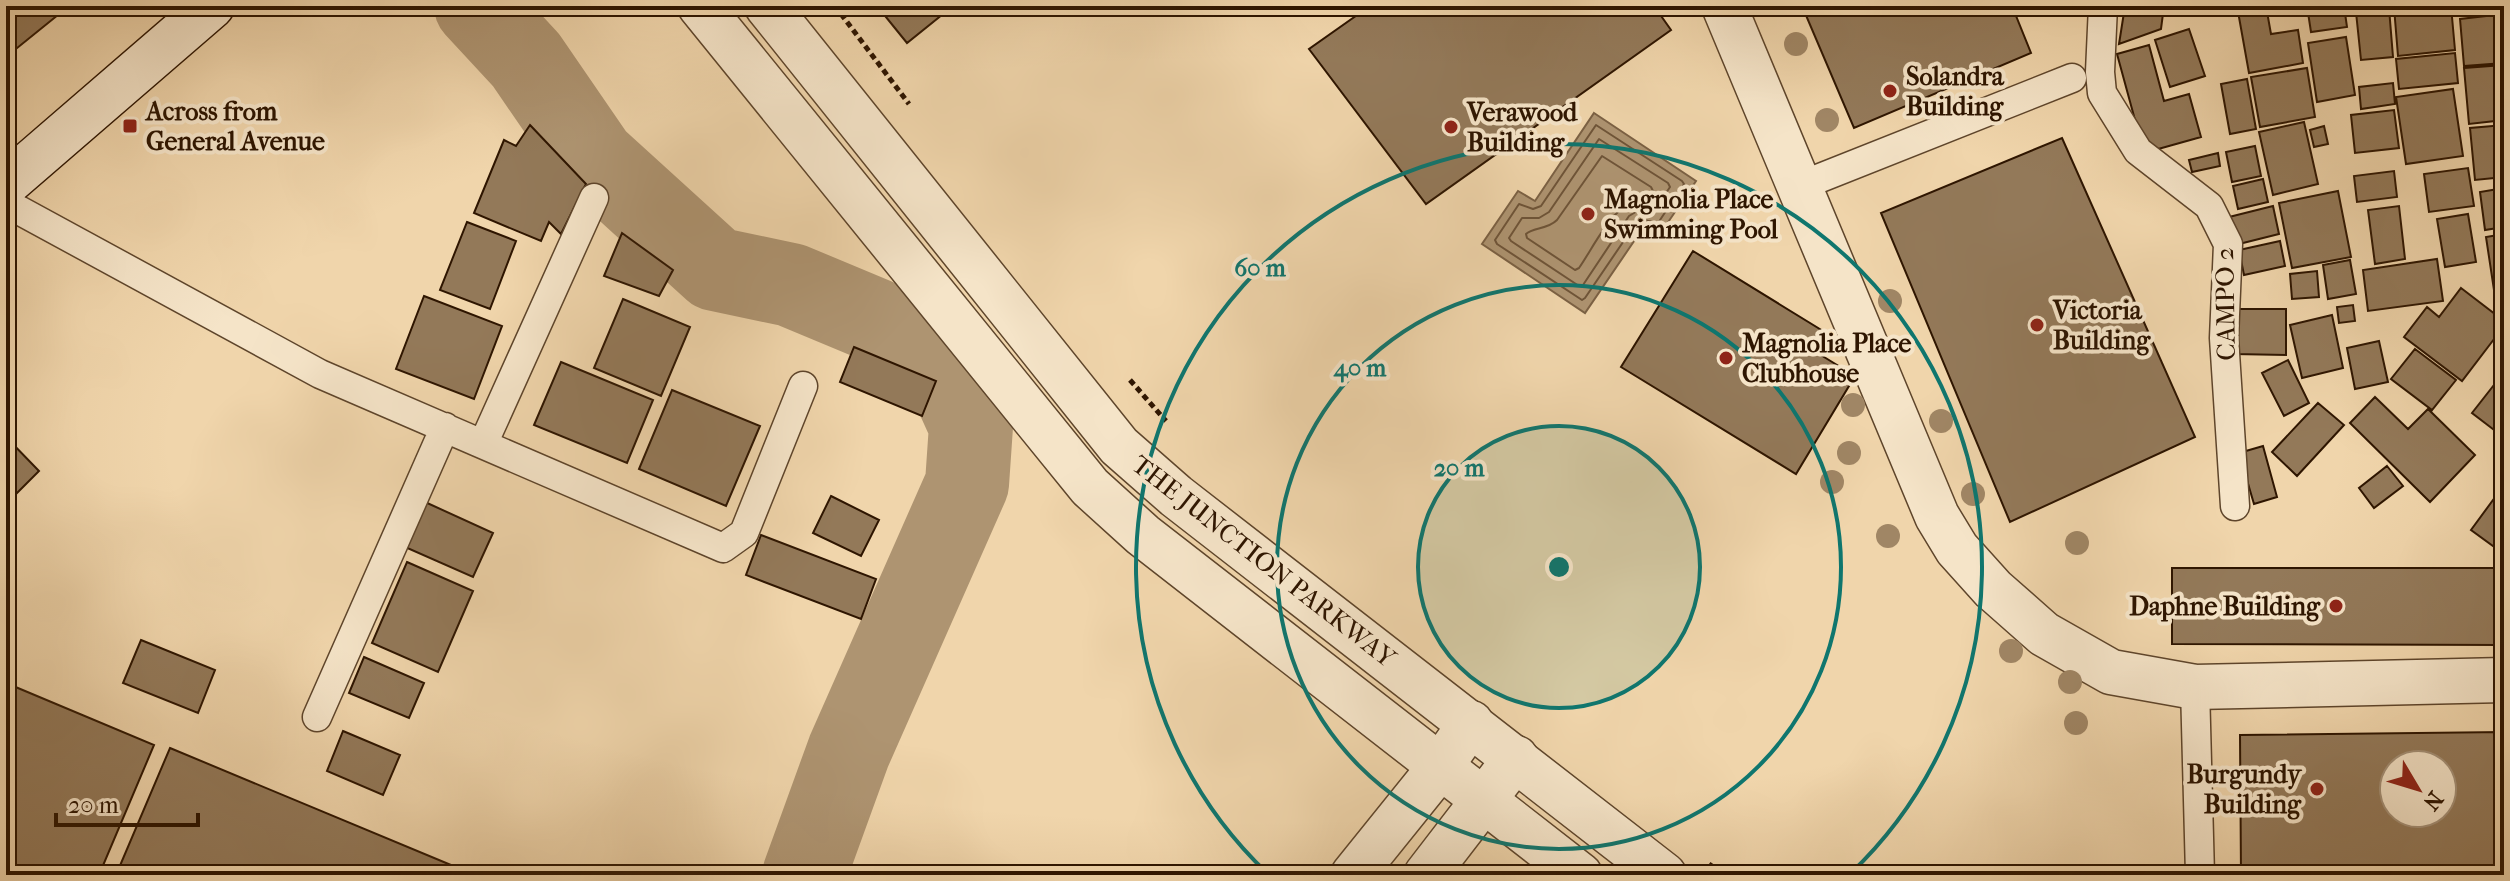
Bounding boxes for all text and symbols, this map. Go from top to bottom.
place label: Solandra Building [1906,61,2005,122]
marker: Solandra Building [1881,82,1899,100]
place label: Across from General Avenue [144,96,325,157]
place label: Verawood Building [1466,97,1578,158]
marker: Across from General Avenue [121,117,139,135]
marker: Verawood Building [1442,118,1460,136]
place label: Magnolia Place Swimming Pool [1604,184,1779,245]
marker: Magnolia Place Swimming Pool [1579,205,1597,223]
street label: CAMPO 2 [2209,247,2242,361]
text: 60 m [1234,254,1287,282]
place label: Victoria Building [2052,295,2151,356]
marker: Victoria Building [2028,316,2046,334]
place label: Magnolia Place Clubhouse [1742,328,1912,389]
marker: Magnolia Place Clubhouse [1717,349,1735,367]
text: 40 m [1333,354,1387,383]
street label: THE JUNCTION PARKWAY [1126,449,1403,675]
text: 20 m [1434,454,1485,482]
centre of rings [1545,553,1573,581]
place label: Daphne Building [2129,591,2321,622]
marker: Daphne Building [2327,597,2345,615]
north arrow [2378,749,2458,829]
place label: Burgundy Building [2187,759,2303,820]
scale bar [56,777,198,827]
marker: Burgundy Building [2308,780,2326,798]
text: N [2417,786,2448,816]
text: 20 m [68,791,119,819]

